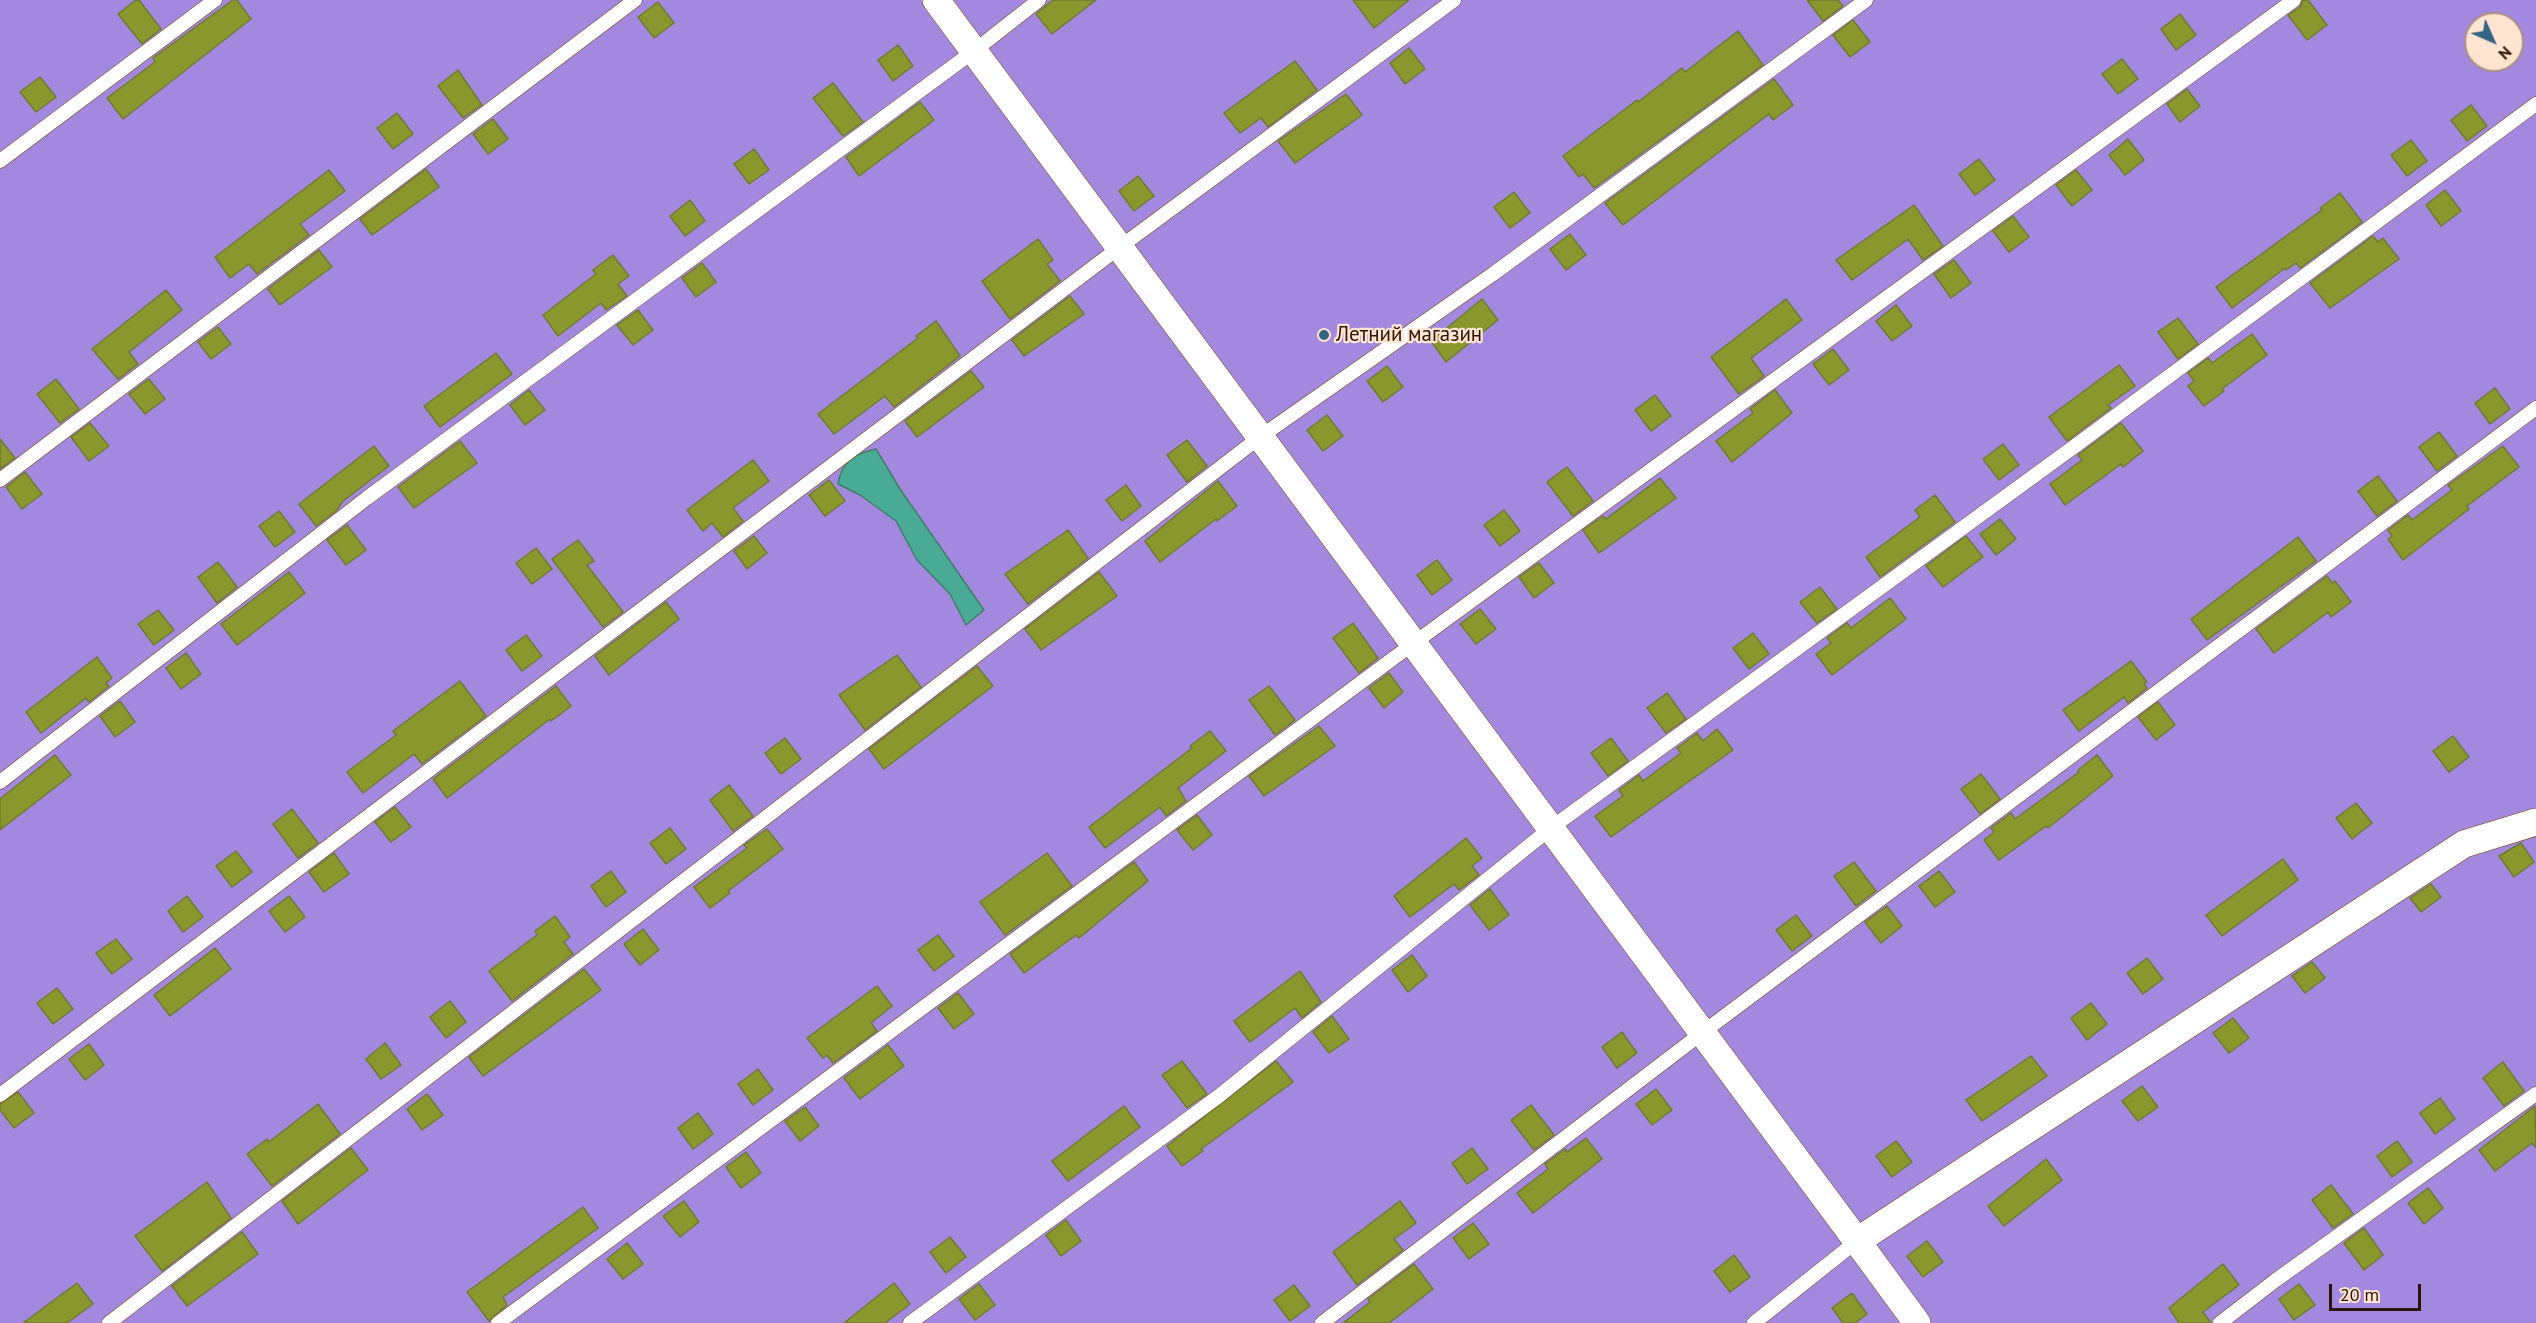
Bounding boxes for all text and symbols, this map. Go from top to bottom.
north arrow [2464,12,2524,72]
text: N [2495,43,2516,64]
place label: Летний магазин [1336,322,1482,348]
marker: Летний магазин [1317,328,1331,342]
scale bar [2332,1272,2424,1310]
text: 20 m [2340,1283,2379,1306]

